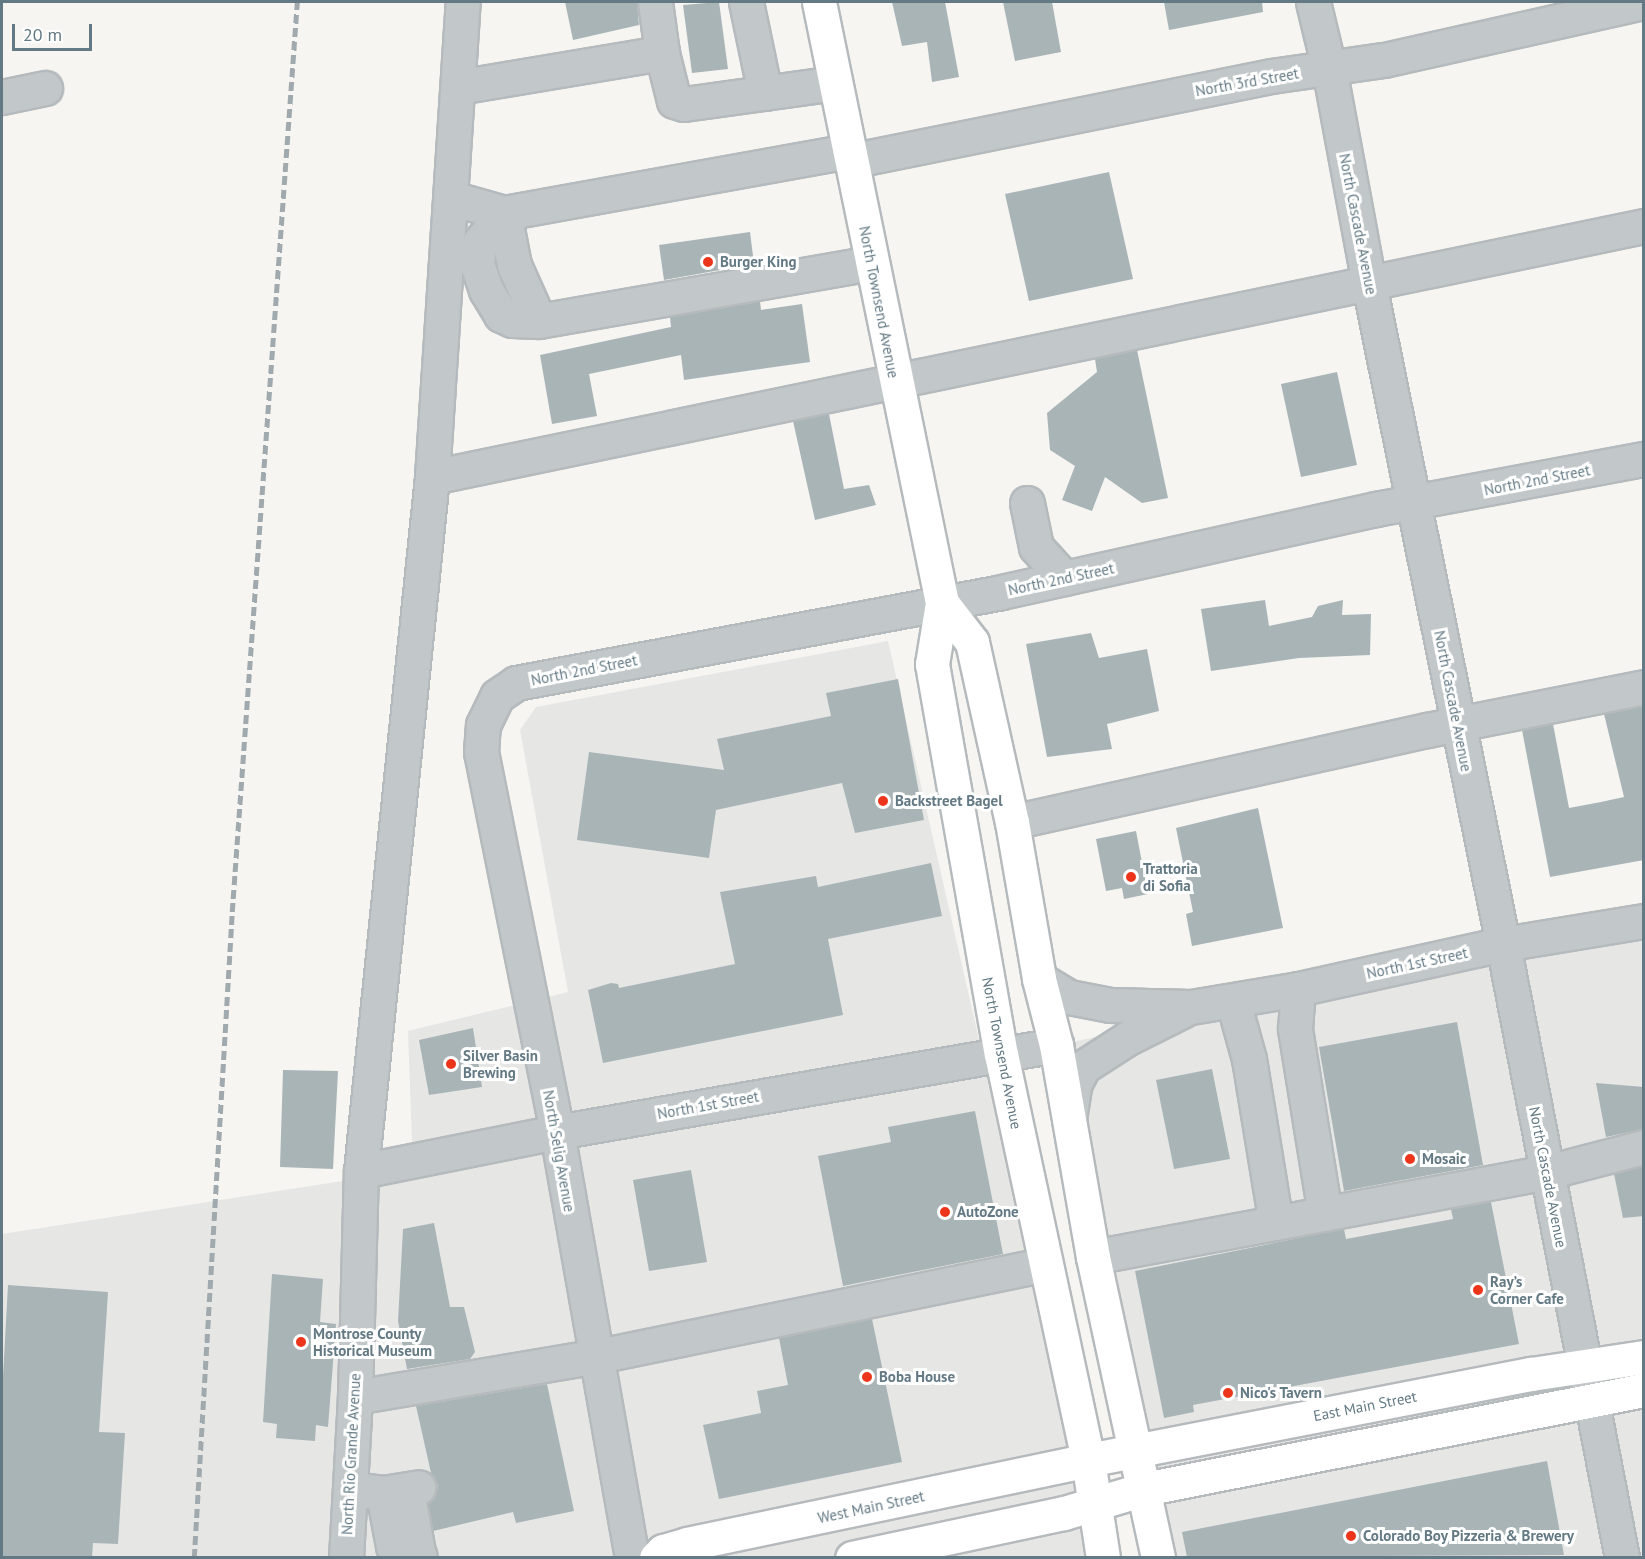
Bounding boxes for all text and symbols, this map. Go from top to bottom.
scale bar [15,12,94,50]
text: 20 m [23,23,62,46]
street label: North 3rd Street [1194,64,1300,100]
street label: North Cascade Avenue [1335,152,1381,296]
street label: North Townsend Avenue [855,224,903,380]
place label: Burger King [720,253,796,271]
marker: Burger King [701,255,715,269]
street label: North 2nd Street [1482,461,1592,499]
street label: North 2nd Street [1006,559,1116,599]
street label: North Cascade Avenue [1430,629,1476,773]
street label: North 2nd Street [529,651,639,689]
place label: Backstreet Bagel [895,792,1003,810]
marker: Backstreet Bagel [876,794,890,808]
place label: Trattoria di Sofia [1143,859,1198,894]
marker: Trattoria di Sofia [1124,870,1138,884]
street label: North 1st Street [1365,944,1469,982]
street label: North Townsend Avenue [978,975,1026,1131]
place label: Silver Basin Brewing [463,1046,538,1081]
marker: Silver Basin Brewing [444,1057,458,1071]
street label: North 1st Street [656,1087,760,1123]
street label: North Selig Avenue [539,1088,579,1214]
street label: North Cascade Avenue [1525,1105,1571,1249]
place label: Mosaic [1422,1150,1466,1168]
marker: Mosaic [1403,1152,1417,1166]
place label: AutoZone [957,1203,1019,1221]
marker: AutoZone [938,1205,952,1219]
place label: Ray’s Corner Cafe [1490,1272,1564,1307]
marker: Ray’s Corner Cafe [1471,1283,1485,1297]
place label: Montrose County Historical Museum [313,1324,432,1359]
marker: Montrose County Historical Museum [294,1335,308,1349]
place label: Boba House [879,1368,955,1386]
marker: Boba House [860,1370,874,1384]
street label: North Rio Grande Avenue [338,1372,364,1536]
place label: Nico's Tavern [1240,1384,1322,1402]
marker: Nico's Tavern [1221,1386,1235,1400]
street label: East Main Street [1312,1387,1418,1425]
street label: West Main Street [816,1487,926,1527]
place label: Colorado Boy Pizzeria & Brewery [1363,1527,1575,1545]
marker: Colorado Boy Pizzeria & Brewery [1344,1529,1358,1543]

